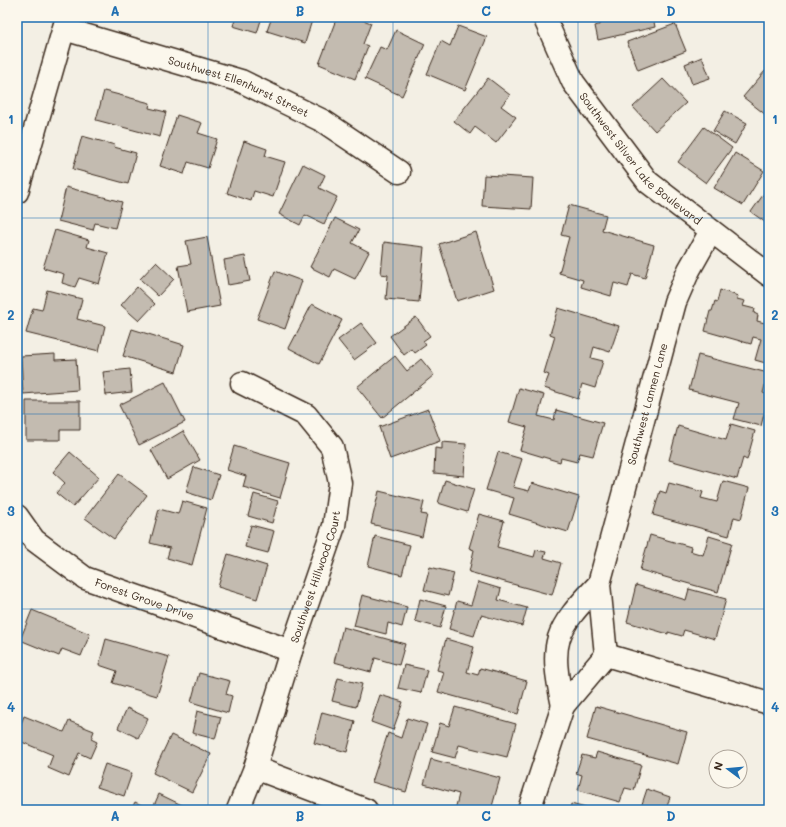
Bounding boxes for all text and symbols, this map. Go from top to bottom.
text: A [110,2,120,19]
text: B [296,2,305,19]
text: C [481,2,491,19]
text: D [666,2,676,19]
street label: Southwest Ellenhurst Street [166,52,312,120]
street label: Southwest Silver Lake Boulevard [576,89,705,228]
text: 1 [8,110,14,127]
text: 1 [772,110,778,127]
text: 2 [7,306,15,323]
text: 2 [771,306,779,323]
street label: Southwest Lannen Lane [623,341,671,467]
text: 3 [7,502,15,519]
text: 3 [771,502,779,519]
street label: Southwest Hillwood Court [286,510,343,645]
street label: Forest Grove Drive [93,574,196,623]
text: 4 [7,698,15,715]
text: 4 [771,698,779,715]
north arrow [708,749,748,789]
text: N [710,760,726,772]
text: A [110,807,120,824]
text: B [296,807,305,824]
text: C [481,807,491,824]
text: D [666,807,676,824]

